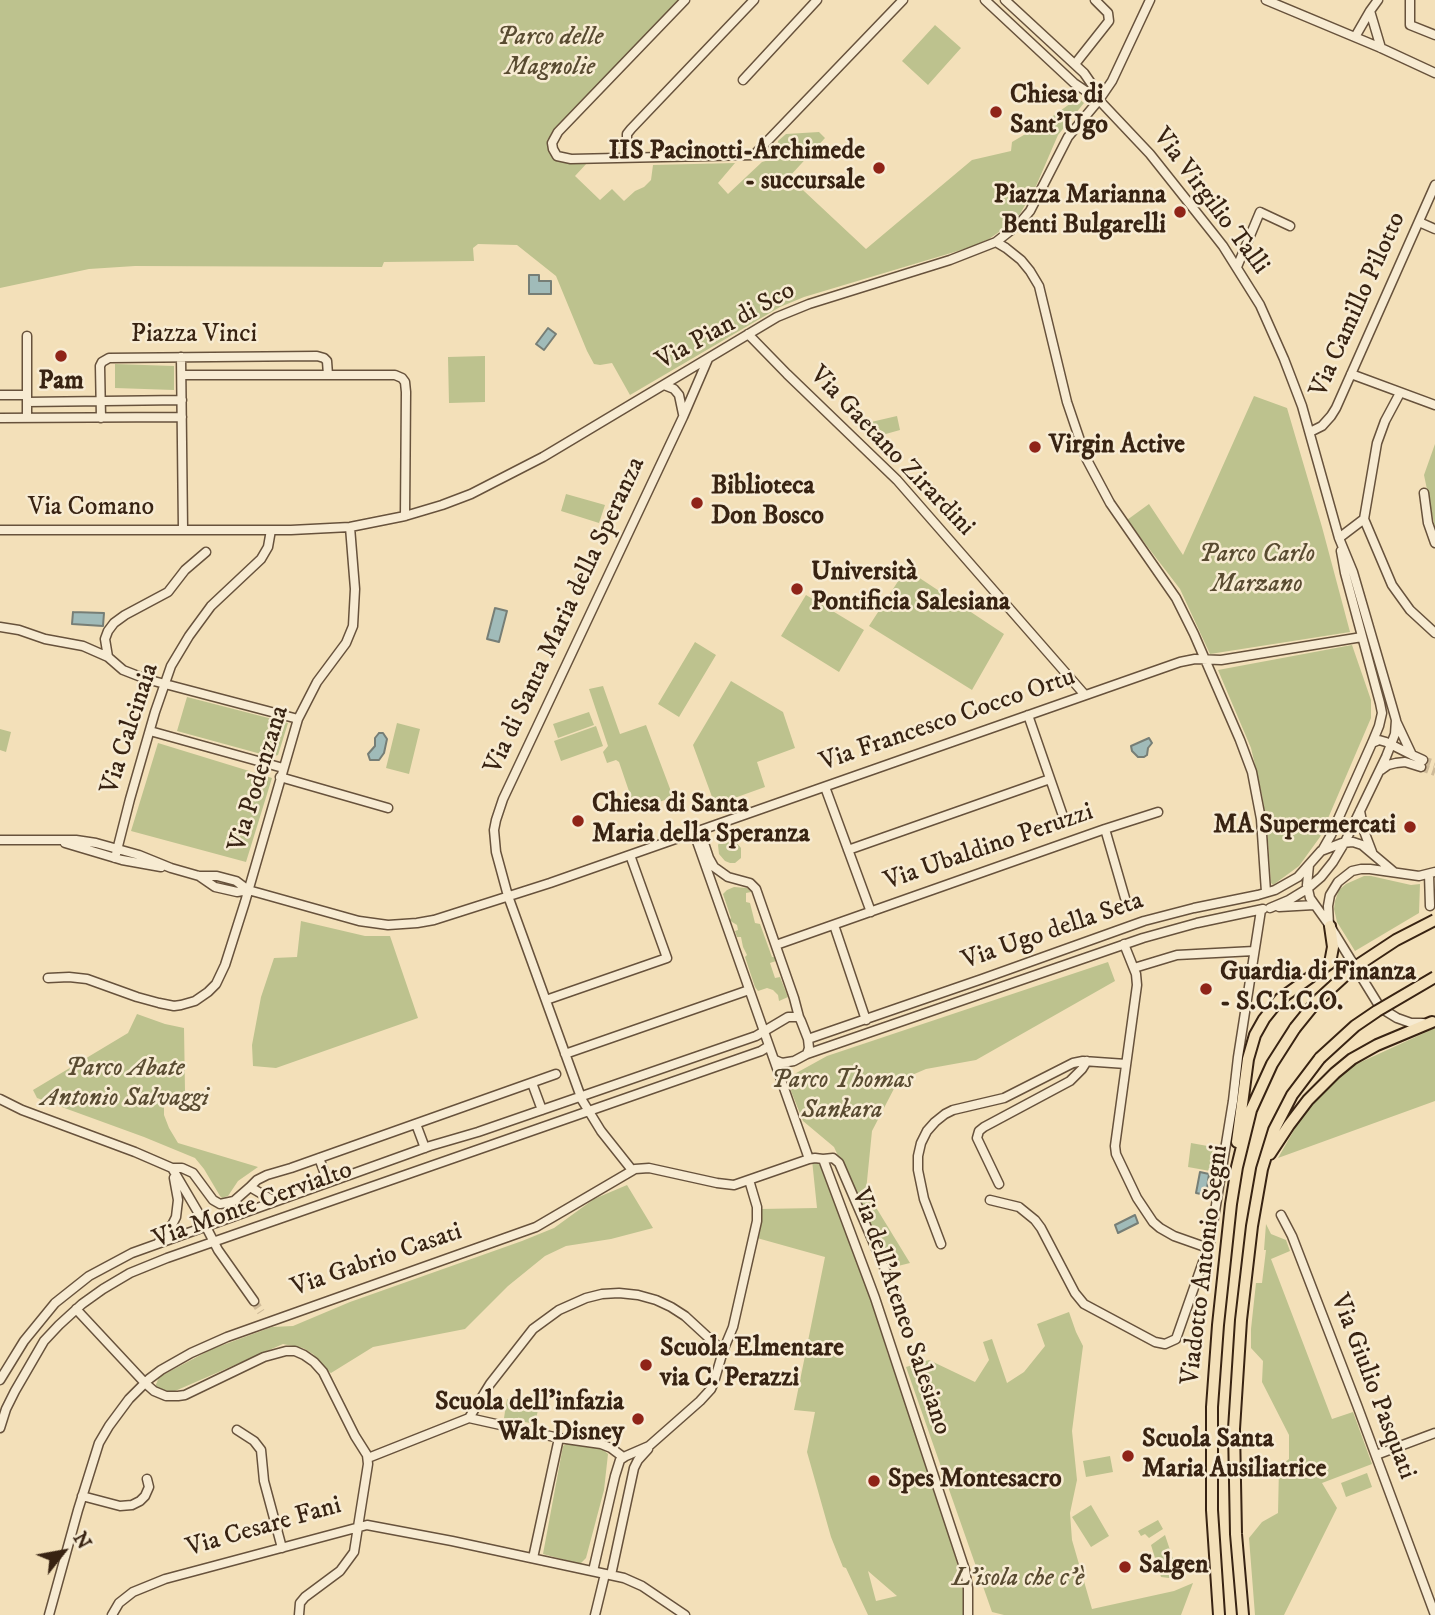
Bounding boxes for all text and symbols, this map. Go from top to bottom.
park label: Parco delle Magnolie [497,23,603,84]
place label: Chiesa di Sant'Ugo [1010,81,1108,142]
marker: Chiesa di Sant'Ugo [988,104,1004,120]
street label: Via Virgilio Talli [1145,123,1275,281]
place label: IIS Pacinotti-Archimede - succursale [609,137,865,198]
marker: IIS Pacinotti-Archimede - succursale [871,160,887,176]
place label: Piazza Marianna Benti Bulgarelli [994,181,1166,242]
marker: Piazza Marianna Benti Bulgarelli [1172,204,1188,220]
street label: Via Camillo Pilotto [1304,208,1414,402]
street label: Via Pian di Sco [651,276,801,378]
street label: Piazza Vinci [131,320,257,352]
marker: Pam [53,348,69,364]
street label: Via Gaetano Zirardini [802,360,980,544]
place label: Pam [38,367,84,399]
place label: Virgin Active [1049,431,1185,463]
marker: Virgin Active [1027,439,1043,455]
street label: Via di Santa Maria della Speranza [479,453,653,779]
place label: Biblioteca Don Bosco [711,472,824,534]
street label: Via Comano [28,493,154,525]
marker: Biblioteca Don Bosco [689,495,705,511]
park label: Parco Carlo Marzano [1199,540,1315,602]
place label: Università Pontificia Salesiana [811,558,1010,620]
marker: Università Pontificia Salesiana [789,581,805,597]
street label: Via Calcinaia [95,660,167,798]
street label: Via Francesco Cocco Ortu [816,663,1080,779]
street label: Via Podenzana [223,702,297,856]
place label: Chiesa di Santa Maria della Speranza [592,790,810,852]
street label: Via Ubaldino Peruzzi [880,798,1098,898]
place label: MA Supermercati [1213,811,1396,843]
marker: Chiesa di Santa Maria della Speranza [570,813,586,829]
marker: MA Supermercati [1402,819,1418,835]
street label: Via Ugo della Seta [958,886,1148,978]
place label: Guardia di Finanza - S.C.I.C.O. [1220,958,1416,1020]
marker: Guardia di Finanza - S.C.I.C.O. [1198,981,1214,997]
park label: Parco Abate Antonio Salvaggi [41,1054,209,1116]
park label: Parco Thomas Sankara [771,1066,913,1128]
street label: Viadotto Antonio Segni [1176,1143,1236,1387]
street label: Via Monte Cervialto [149,1155,357,1257]
street label: Via dell'Ateneo Salesiano [843,1185,957,1439]
street label: Via Gabrio Casati [287,1217,467,1305]
street label: Via Giulio Pasquati [1322,1290,1422,1484]
place label: Scuola Elmentare via C. Perazzi [660,1334,844,1396]
marker: Scuola Elmentare via C. Perazzi [638,1357,654,1373]
place label: Scuola dell'infazia Walt Disney [435,1388,624,1450]
marker: Scuola dell'infazia Walt Disney [630,1411,646,1427]
place label: Scuola Santa Maria Ausiliatrice [1142,1425,1327,1486]
marker: Scuola Santa Maria Ausiliatrice [1120,1448,1136,1464]
place label: Spes Montesacro [888,1465,1062,1497]
marker: Spes Montesacro [866,1473,882,1489]
street label: Via Cesare Fani [183,1491,345,1565]
north arrow [28,1517,98,1587]
text: N [68,1528,95,1554]
place label: Salgen [1139,1551,1208,1583]
marker: Salgen [1117,1559,1133,1575]
park label: L'isola che c'è [952,1564,1084,1596]

